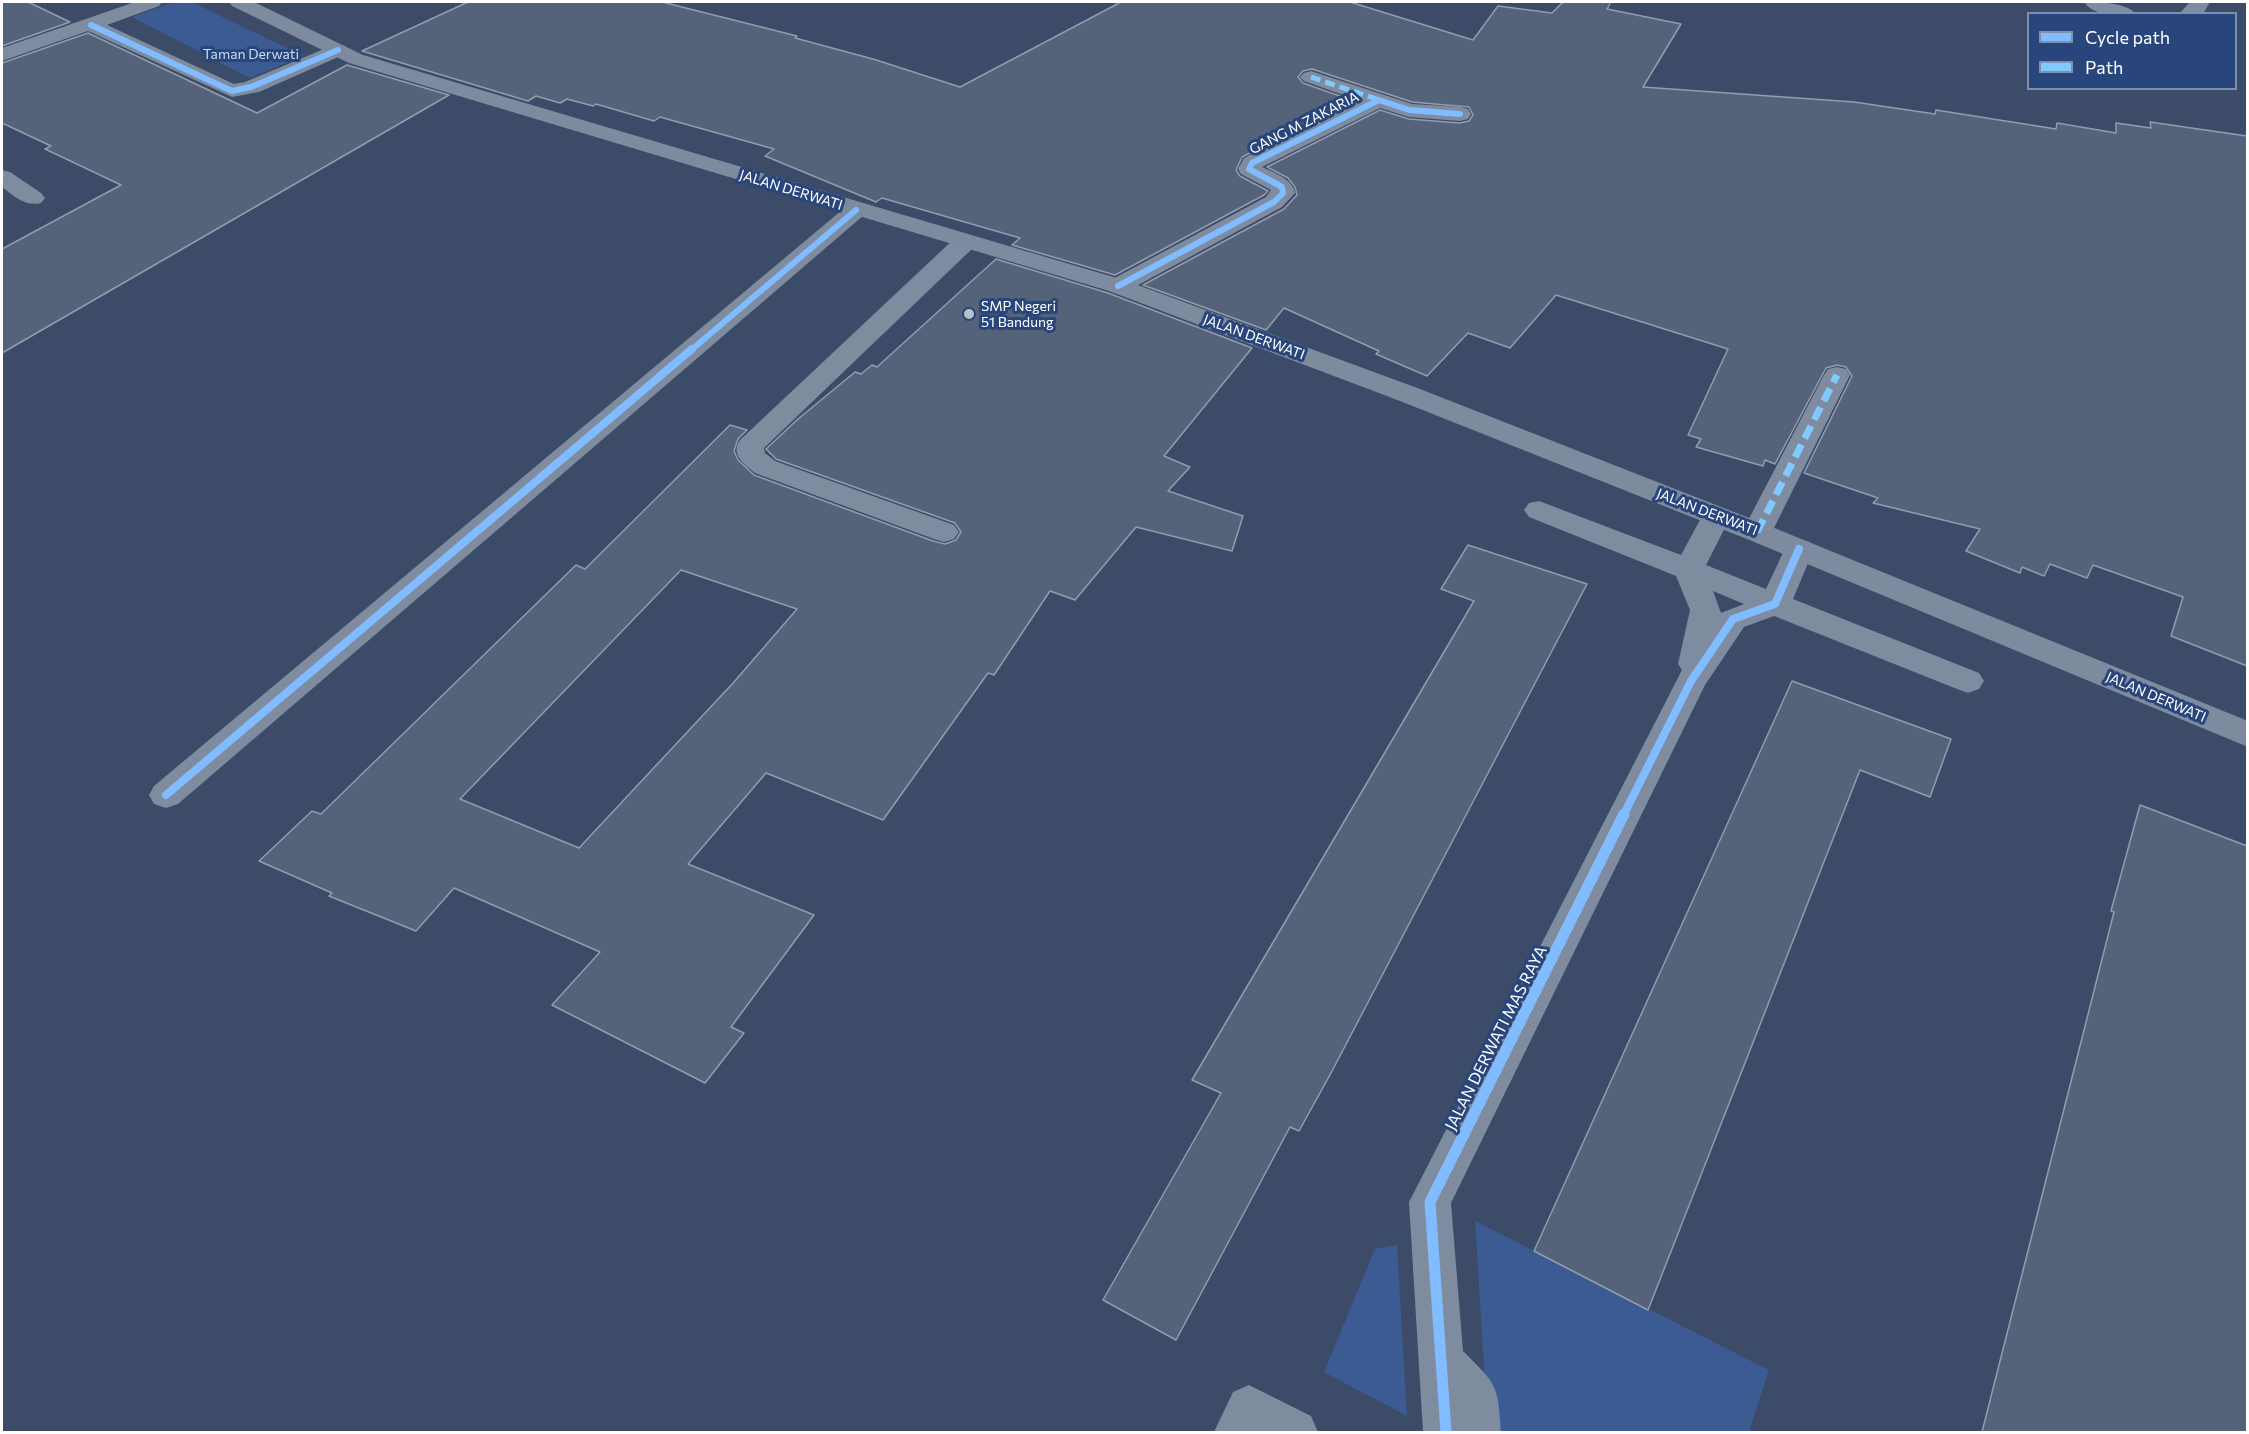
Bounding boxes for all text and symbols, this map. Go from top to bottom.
legend [2027,12,2237,90]
text: Cycle path [2085,26,2170,48]
park label: Taman Derwati [203,46,299,62]
text: Path [2085,56,2123,78]
street label: GANG M ZAKARIA [1246,88,1362,158]
street label: JALAN DERWATI [737,166,845,214]
place label: SMP Negeri 51 Bandung [981,298,1056,330]
marker: SMP Negeri 51 Bandung [962,307,976,321]
street label: JALAN DERWATI [1201,311,1307,363]
street label: JALAN DERWATI [1654,485,1760,539]
street label: JALAN DERWATI [2103,668,2209,726]
street label: JALAN DERWATI MAS RAYA [1441,943,1551,1133]

